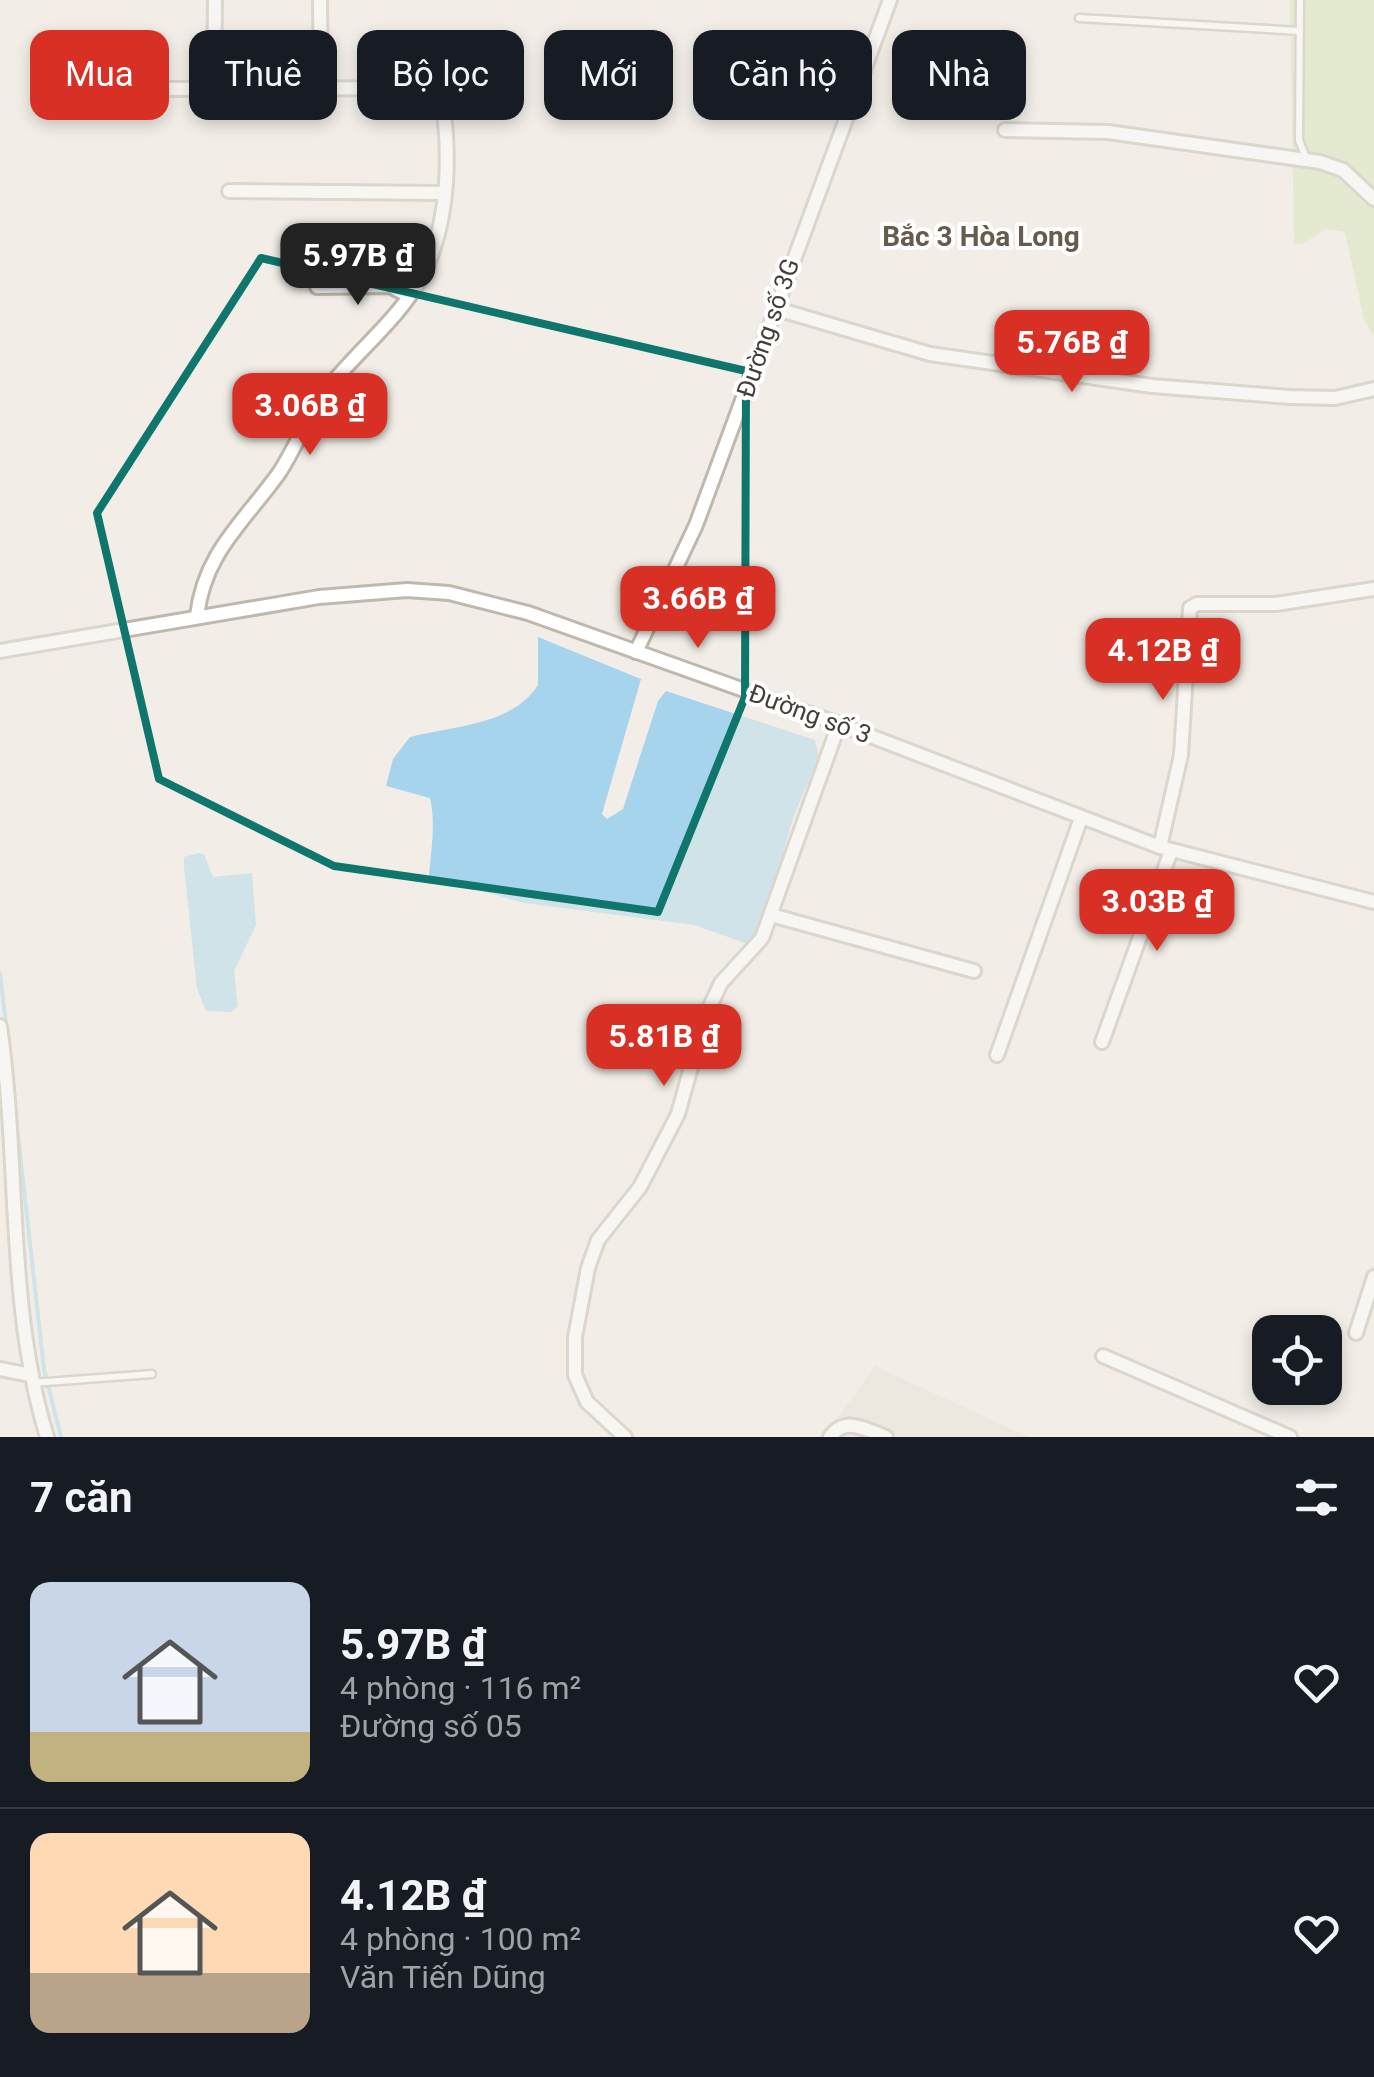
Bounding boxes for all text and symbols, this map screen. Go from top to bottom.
chip: Mua [30,30,169,120]
chip: Thuê [189,30,337,120]
chip: Bộ lọc [357,30,524,120]
chip: Mới [544,30,673,120]
chip: Căn hộ [693,30,872,120]
chip: Nhà [892,30,1026,120]
district label: Bắc 3 Hòa Long [882,220,1080,253]
pin: 5.97B ₫ [266,223,450,308]
text: 5.97B ₫ [302,236,414,274]
street label: Đường số 3G [731,255,805,401]
pin: 5.76B ₫ [980,310,1164,395]
text: 5.76B ₫ [1016,323,1128,361]
pin: 3.06B ₫ [218,373,402,458]
text: 3.06B ₫ [254,386,366,424]
pin: 3.66B ₫ [606,566,790,651]
text: 3.66B ₫ [642,579,754,617]
pin: 4.12B ₫ [1071,618,1255,703]
text: 4.12B ₫ [1107,631,1219,669]
street label: Đường số 3 [745,678,875,750]
pin: 3.03B ₫ [1065,869,1249,954]
text: 3.03B ₫ [1101,882,1213,920]
pin: 5.81B ₫ [572,1004,756,1089]
text: 5.81B ₫ [608,1017,720,1055]
map controls [1252,1315,1342,1405]
button: locate [1252,1315,1342,1405]
icon: filters [1289,1470,1344,1525]
text: 7 căn [30,1473,132,1522]
text: 5.97B ₫ [340,1620,486,1669]
icon: home [110,1622,230,1742]
icon: heart [1289,1655,1344,1710]
text: 4 phòng · 116 m² [340,1669,581,1707]
text: Đường số 05 [340,1707,522,1745]
text: 4.12B ₫ [340,1871,486,1920]
icon: home [110,1873,230,1993]
icon: heart [1289,1906,1344,1961]
text: 4 phòng · 100 m² [340,1920,581,1958]
text: Văn Tiến Dũng [340,1958,546,1996]

